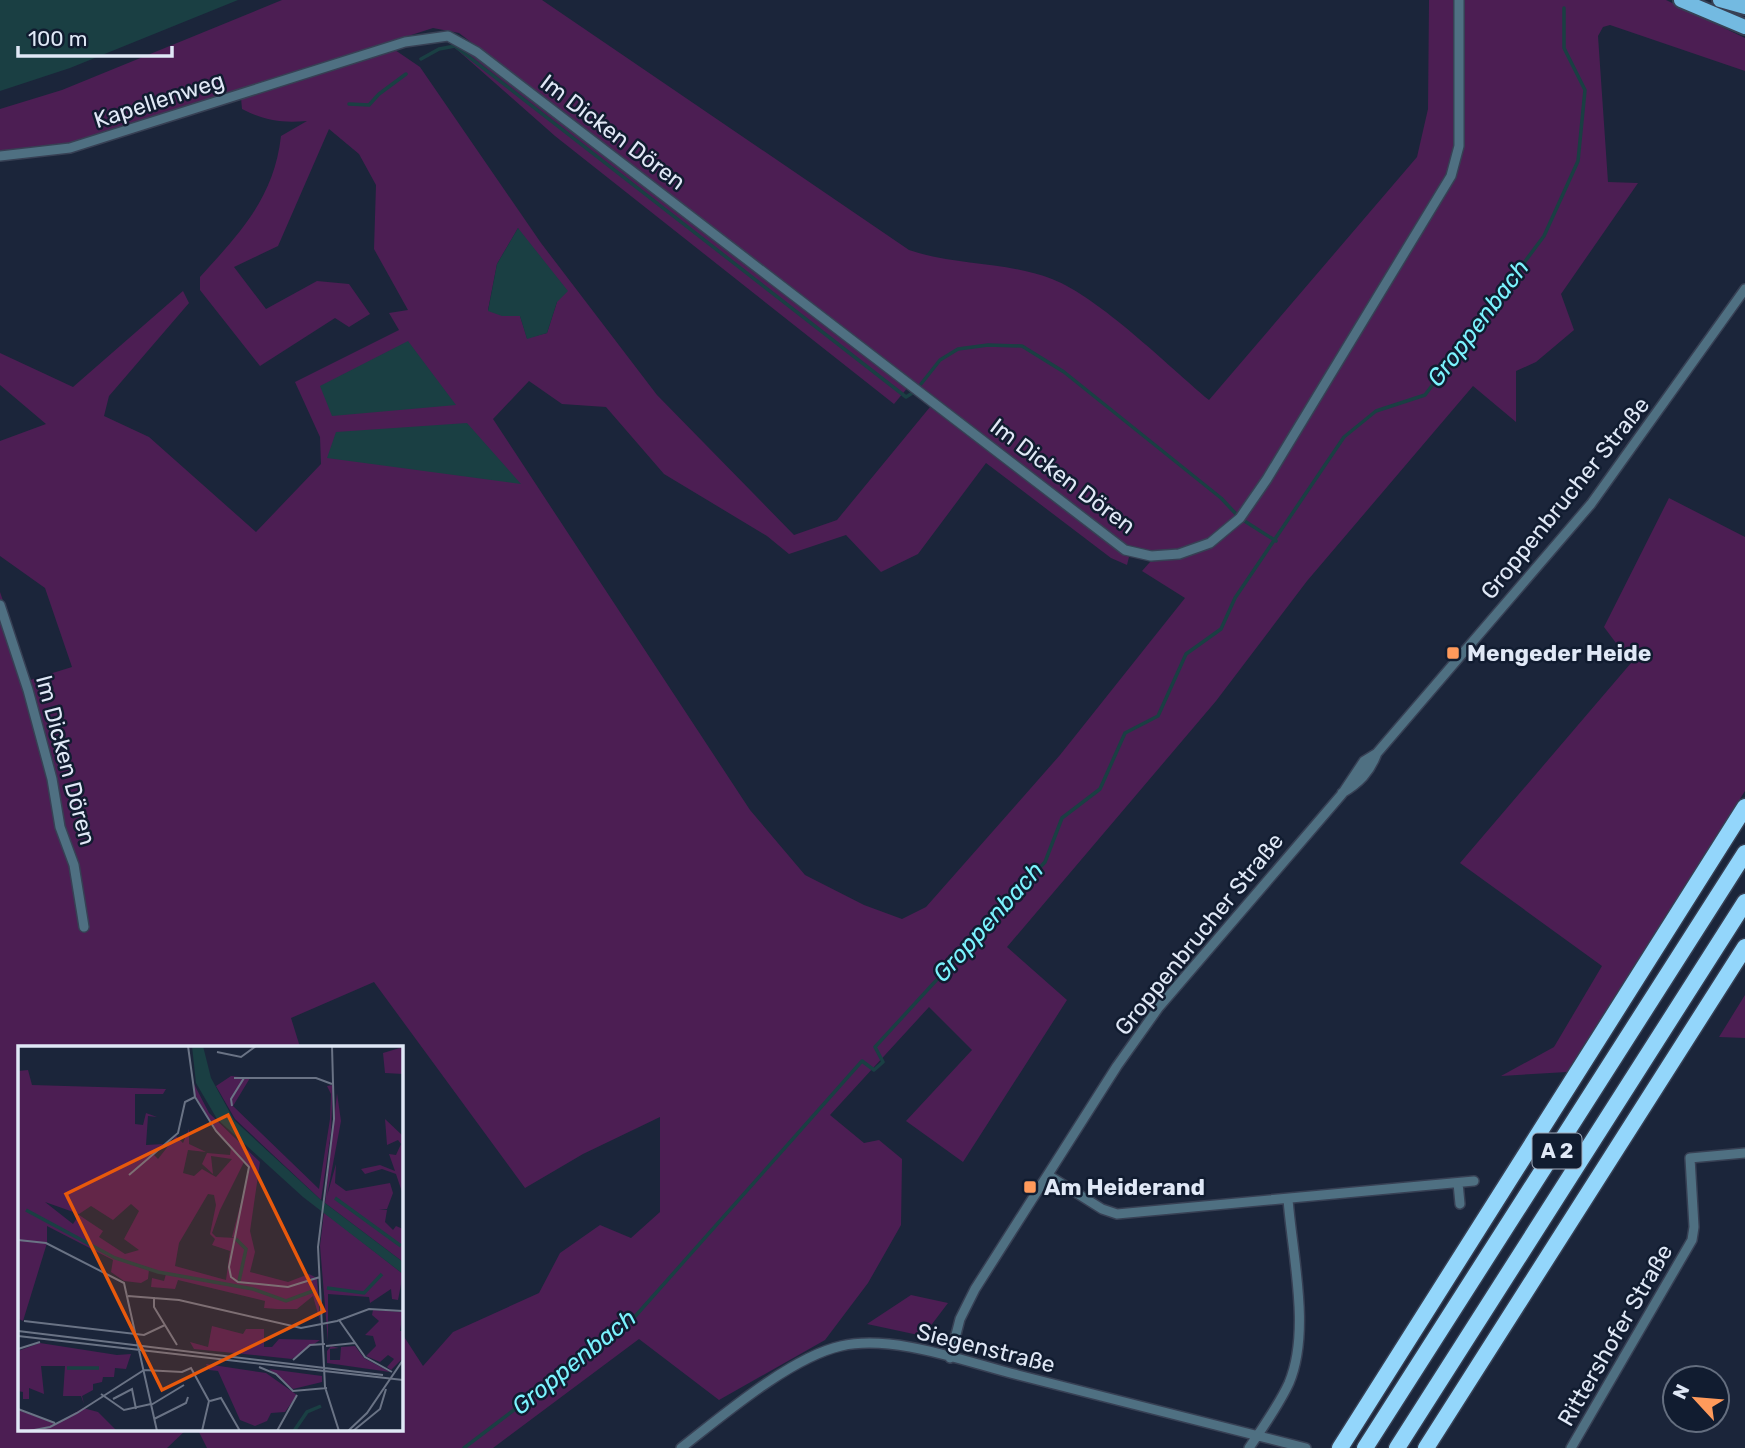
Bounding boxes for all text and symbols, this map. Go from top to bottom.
scale bar [18,14,172,58]
text: 100 m [28,26,87,51]
street label: Kapellenweg [90,66,228,134]
street label: Im Dicken Dören [535,68,691,196]
water label: Groppenbach [1421,254,1535,392]
street label: Groppenbrucher Straße [1475,391,1655,605]
street label: Im Dicken Dören [985,412,1141,540]
place label: Mengeder Heide [1467,639,1651,667]
marker: Mengeder Heide [1445,645,1461,661]
street label: Im Dicken Dören [30,672,102,848]
street label: Groppenbrucher Straße [1109,827,1289,1041]
water label: Groppenbach [927,856,1049,988]
inset map [18,1046,402,1430]
road number: A 2 [1532,1134,1582,1168]
place label: Am Heiderand [1044,1173,1205,1201]
marker: Am Heiderand [1022,1179,1038,1195]
street label: Rittershofer Straße [1552,1239,1678,1431]
water label: Groppenbach [506,1303,642,1421]
street label: Siegenstraße [914,1317,1058,1379]
north arrow [1661,1364,1731,1434]
text: N [1668,1381,1695,1403]

